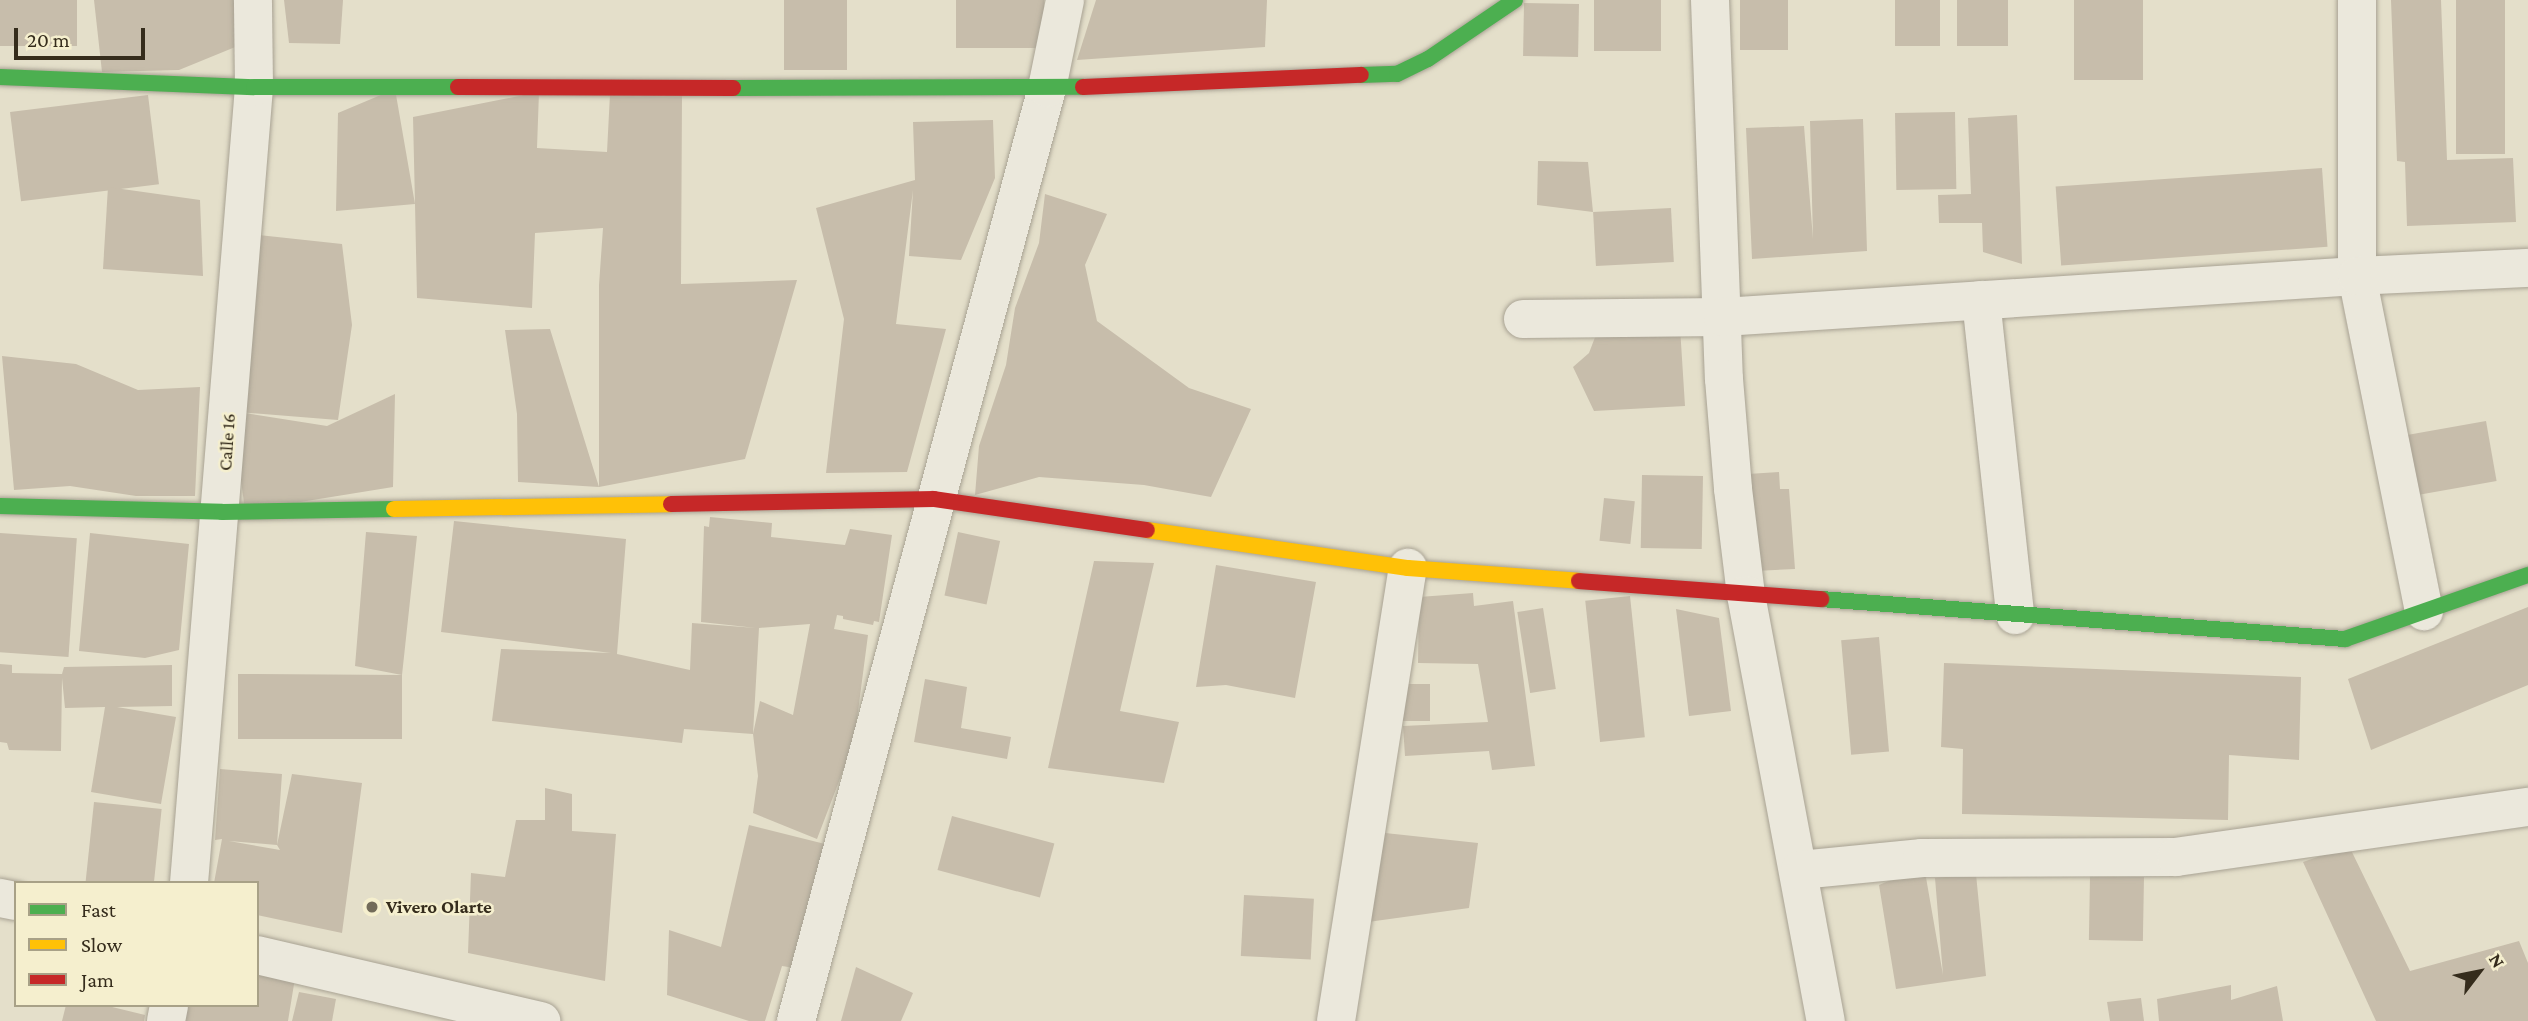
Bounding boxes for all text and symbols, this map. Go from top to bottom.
scale bar [18,14,149,58]
text: 20 m [27,28,70,52]
street label: Calle 16 [214,412,240,472]
legend [14,881,259,1007]
place label: Vivero Olarte [386,896,492,918]
text: Fast [81,898,116,922]
marker: Vivero Olarte [364,899,380,915]
text: Slow [81,933,122,957]
north arrow [2444,937,2514,1007]
text: N [2485,950,2510,972]
text: Jam [81,968,114,992]

